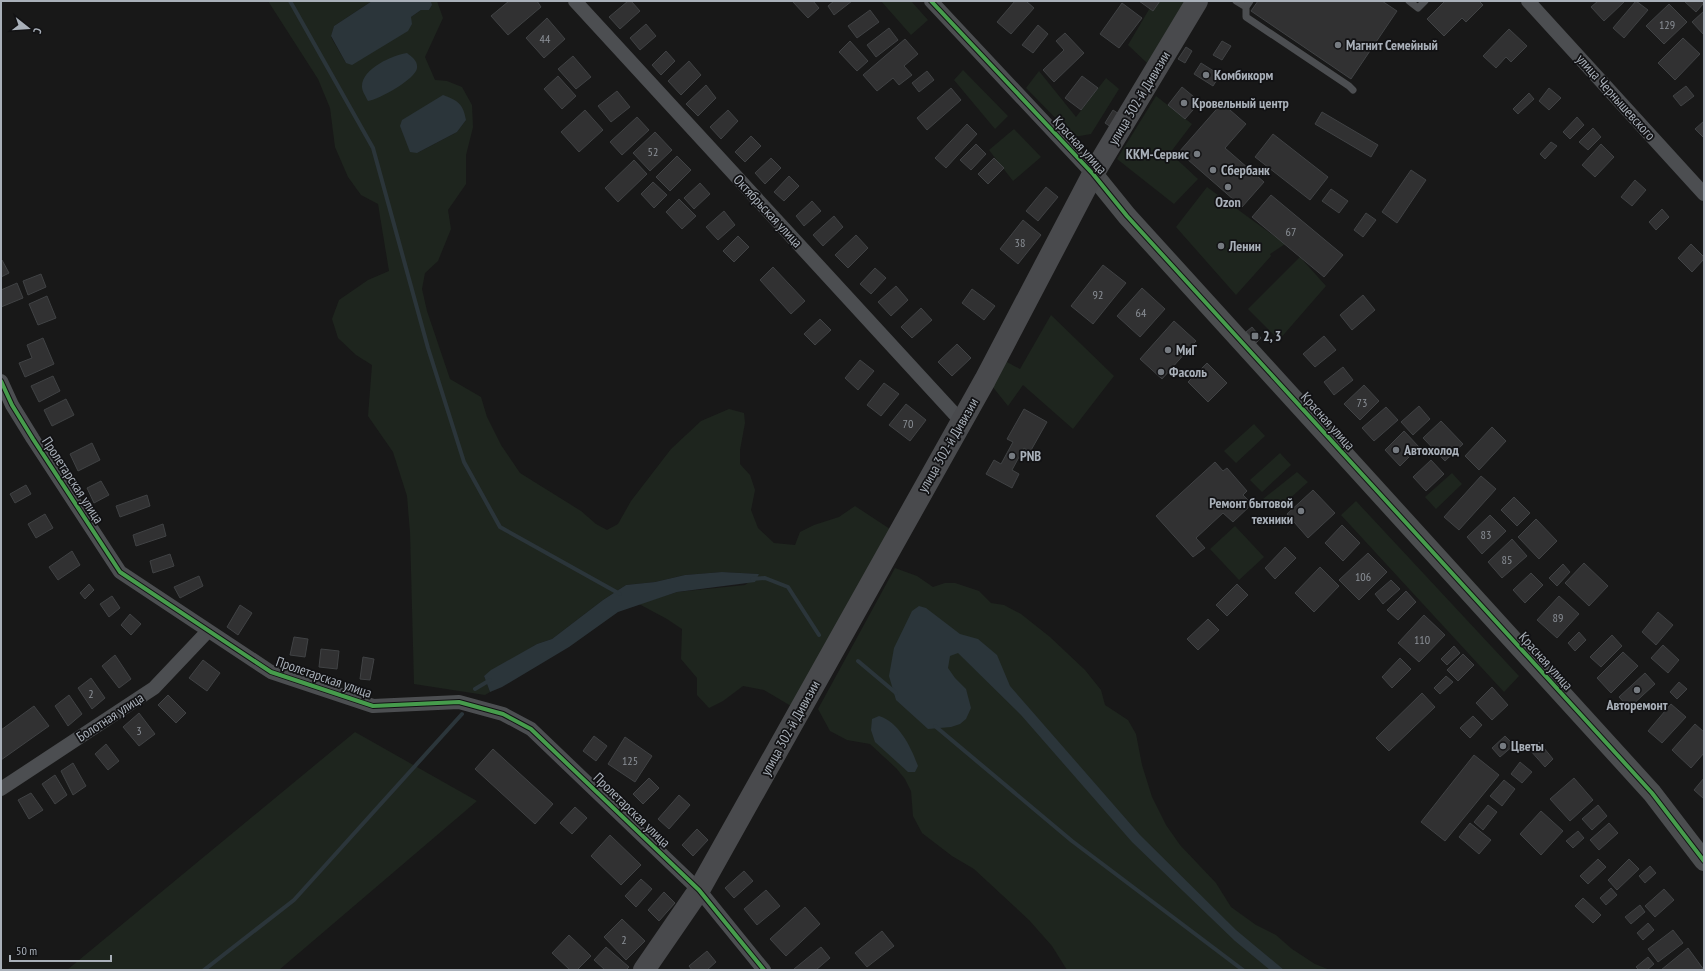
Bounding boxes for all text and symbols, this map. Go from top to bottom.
north arrow [8,8,48,48]
house number: 129 [1659,17,1675,32]
text: С [30,26,45,35]
house number: 44 [540,31,551,46]
place label: Магнит Семейный [1346,36,1438,54]
marker: Магнит Семейный [1333,40,1343,50]
street label: улица 302-й Дивизии [1104,48,1174,148]
street label: улица Чернышевского [1572,50,1660,144]
place label: Комбикорм [1214,66,1274,84]
marker: Комбикорм [1201,70,1211,80]
place label: Кровельный центр [1192,94,1289,112]
marker: Кровельный центр [1179,98,1189,108]
street label: Красная улица [1049,112,1111,178]
house number: 52 [648,144,658,159]
place label: ККМ-Сервис [1126,145,1189,163]
marker: ККМ-Сервис [1192,149,1202,159]
place label: Сбербанк [1221,161,1270,179]
marker: Сбербанк [1208,165,1218,175]
street label: Октябрьская улица [730,171,806,251]
marker: Ozon [1223,182,1233,192]
place label: Ozon [1215,193,1241,211]
house number: 67 [1286,224,1296,239]
house number: 38 [1015,235,1025,250]
place label: Ленин [1228,237,1261,255]
marker: Ленин [1216,241,1226,251]
house number: 92 [1093,287,1103,302]
house number: 64 [1136,305,1147,320]
place label: 2, 3 [1263,327,1281,345]
marker: 2, 3 [1250,331,1260,341]
place label: МиГ [1176,341,1198,359]
marker: МиГ [1163,345,1173,355]
place label: Фасоль [1169,363,1207,381]
marker: Фасоль [1156,367,1166,377]
street label: Красная улица [1297,388,1359,454]
street label: улица 302-й Дивизии [914,394,982,496]
house number: 73 [1357,395,1367,410]
house number: 70 [903,416,913,431]
street label: Пролетарская улица [38,433,108,527]
place label: Автохолод [1403,441,1459,459]
marker: Автохолод [1391,445,1401,455]
place label: PNB [1020,447,1041,465]
marker: PNB [1007,451,1017,461]
place label: Ремонт бытовой техники [1209,494,1293,528]
marker: Ремонт бытовой техники [1296,506,1306,516]
house number: 83 [1481,527,1491,542]
house number: 85 [1502,552,1512,567]
house number: 106 [1355,569,1371,584]
house number: 89 [1553,610,1563,625]
street label: Красная улица [1515,628,1577,694]
house number: 110 [1414,632,1430,647]
street label: Пролетарская улица [274,652,374,702]
street label: улица 302-й Дивизии [756,677,824,779]
marker: Авторемонт [1632,685,1642,695]
house number: 2 [88,686,94,701]
street label: Болотная улица [73,688,147,746]
place label: Авторемонт [1605,696,1668,714]
house number: 3 [136,723,142,738]
place label: Цветы [1511,737,1544,755]
marker: Цветы [1498,741,1508,751]
house number: 125 [622,753,638,768]
street label: Пролетарская улица [590,769,674,851]
house number: 2 [621,932,627,947]
scale bar [10,937,111,963]
text: 50 m [16,943,37,958]

